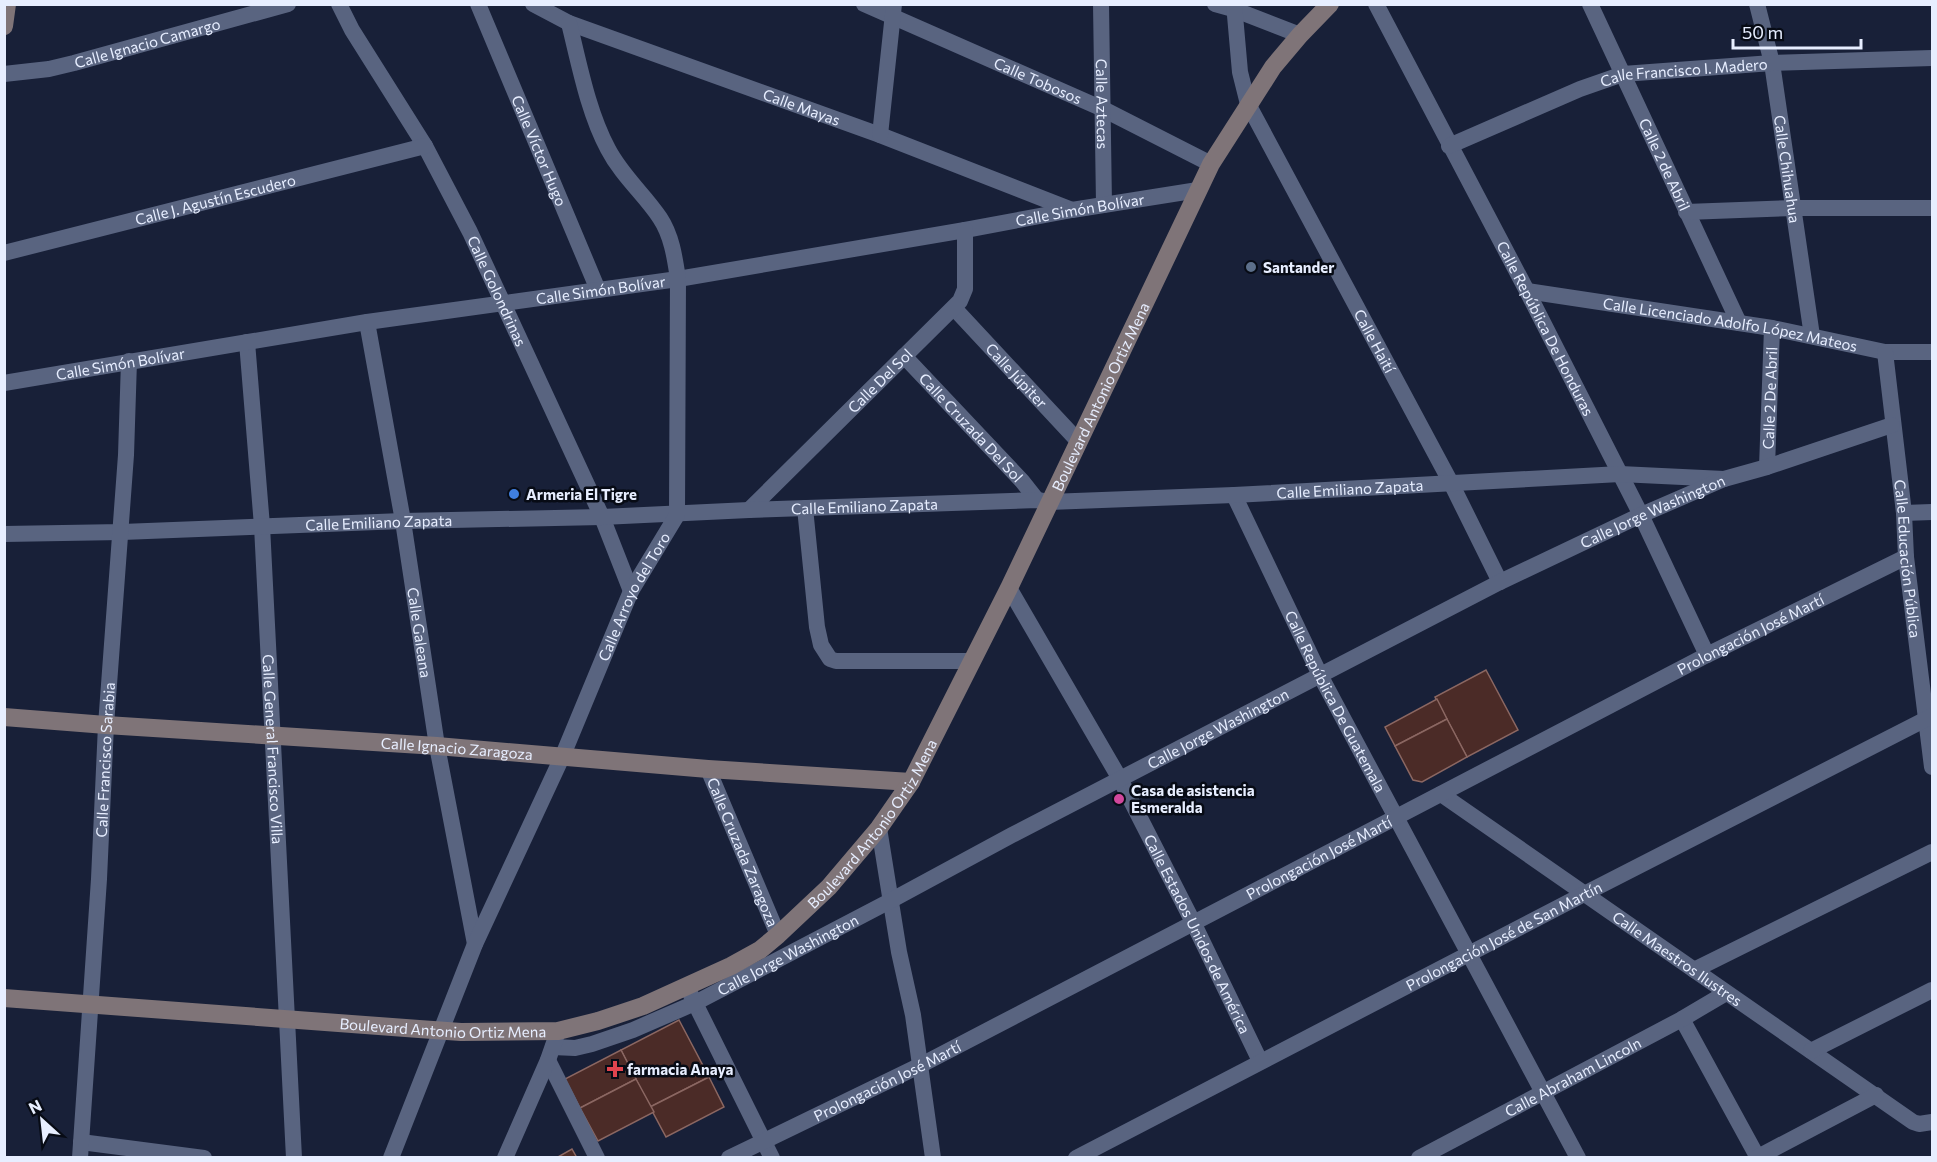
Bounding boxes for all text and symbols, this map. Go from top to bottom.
scale bar [1733,12,1860,50]
street label: Calle Ignacio Camargo [72,14,222,71]
text: 50 m [1742,21,1783,43]
street label: Calle Tobosos [991,53,1085,108]
street label: Calle Francisco I. Madero [1598,54,1768,90]
street label: Calle Aztecas [1093,59,1112,150]
street label: Calle Mayas [761,85,843,129]
street label: Calle Víctor Hugo [508,93,571,209]
street label: Calle Chihuahua [1771,114,1804,224]
street label: Calle 2 de Abril [1636,115,1694,214]
street label: Calle J. Agustín Escudero [133,170,297,228]
street label: Calle Simón Bolívar [1014,190,1146,229]
street label: Calle Golondrinas [464,233,531,349]
street label: Calle República De Honduras [1493,238,1598,419]
place label: Santander [1263,258,1334,276]
marker: Santander [1244,260,1258,274]
street label: Calle Simón Bolívar [535,272,667,308]
street label: Calle Licenciado Adolfo López Mateos [1602,294,1859,355]
street label: Boulevard Antonio Ortiz Mena [1048,299,1153,494]
street label: Calle Haití [1351,306,1400,377]
street label: Calle Júpiter [982,339,1051,411]
street label: Calle Simón Bolívar [55,344,186,383]
street label: Calle Del Sol [844,345,916,416]
street label: Calle 2 De Abril [1759,346,1780,450]
street label: Calle Cruzada Del Sol [916,369,1027,486]
street label: Calle Jorge Washington [1577,471,1727,552]
street label: Calle Emiliano Zapata [1276,476,1424,502]
street label: Calle Educación Pública [1891,478,1925,639]
place label: Armeria El Tigre [526,485,637,503]
marker: Armeria El Tigre [507,487,521,501]
street label: Calle Emiliano Zapata [791,494,938,518]
street label: Calle Emiliano Zapata [305,511,452,534]
street label: Calle Arroyo del Toro [594,529,673,664]
street label: Calle Galeana [404,586,436,679]
street label: Prolongación José Martí [1674,589,1828,678]
street label: Calle República De Guatemala [1282,608,1390,795]
street label: Calle General Francisco Villa [260,654,287,845]
street label: Calle Francisco Sarabia [92,681,118,838]
street label: Calle Jorge Washington [1144,684,1291,772]
street label: Calle Ignacio Zaragoza [380,733,534,763]
street label: Boulevard Antonio Ortiz Mena [803,736,940,912]
street label: Calle Cruzada Zaragoza [704,775,782,929]
place label: Casa de asistencia Esmeralda [1131,781,1255,816]
marker: Casa de asistencia Esmeralda [1112,792,1126,806]
street label: Prolongación José Martí [1243,812,1396,903]
street label: Calle Estados Unidos de América [1141,831,1254,1036]
street label: Prolongación José de San Martín [1403,878,1605,994]
street label: Calle Maestros Ilustres [1609,907,1746,1010]
street label: Calle Jorge Washington [714,910,861,999]
street label: Boulevard Antonio Ortiz Mena [339,1014,546,1041]
street label: Calle Abraham Lincoln [1502,1033,1644,1120]
street label: Prolongación José Martí [811,1036,965,1125]
place label: farmacia Anaya [627,1060,734,1078]
marker: farmacia Anaya [608,1062,622,1076]
north arrow [12,1090,72,1150]
text: N [25,1095,45,1117]

